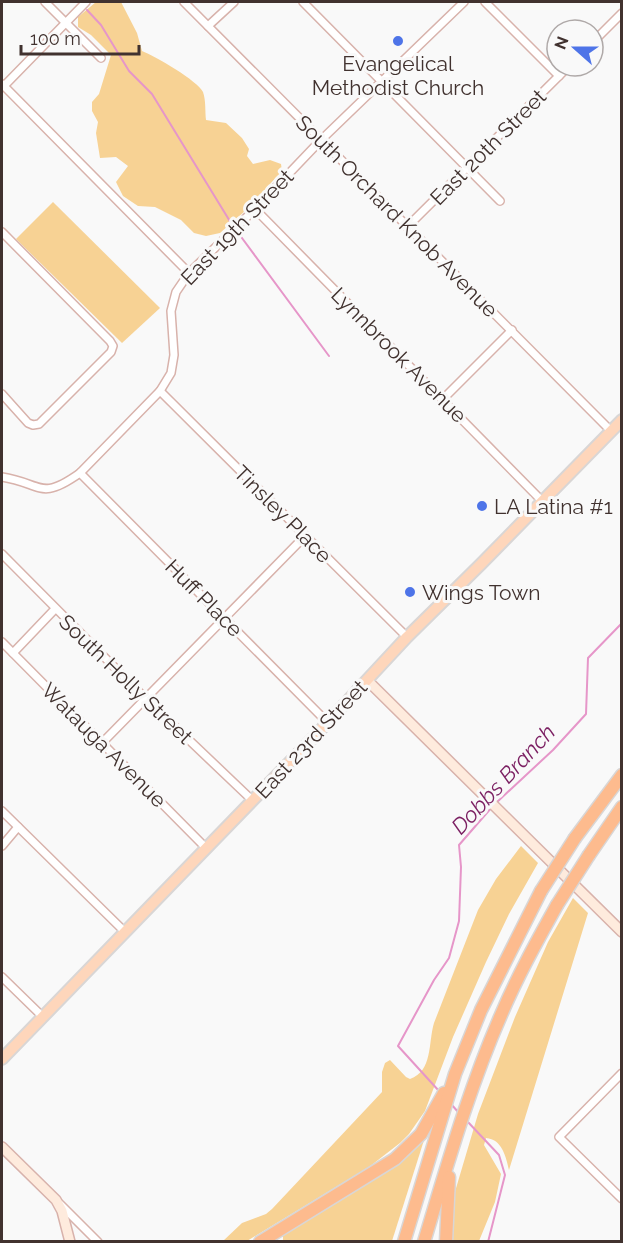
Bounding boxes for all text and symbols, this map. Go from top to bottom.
scale bar [21,18,140,56]
north arrow [545,18,605,78]
text: 100 m [30,28,81,49]
marker: Evangelical Methodist Church [391,34,405,48]
text: N [550,34,573,52]
place label: Evangelical Methodist Church [312,51,484,100]
street label: East 20th Street [425,84,551,210]
street label: South Orchard Knob Avenue [291,110,503,322]
street label: East 19th Street [176,164,298,290]
street label: Lynnbrook Avenue [326,282,472,428]
street label: Tinsley Place [229,460,337,568]
place label: LA Latina #1 [494,494,613,519]
marker: LA Latina #1 [475,499,489,513]
street label: Huff Place [160,554,248,642]
place label: Wings Town [422,580,541,605]
marker: Wings Town [403,585,417,599]
street label: South Holly Street [54,609,198,749]
street label: East 23rd Street [250,675,372,803]
street label: Watauga Avenue [36,677,172,813]
water label: Dobbs Branch [446,719,560,839]

